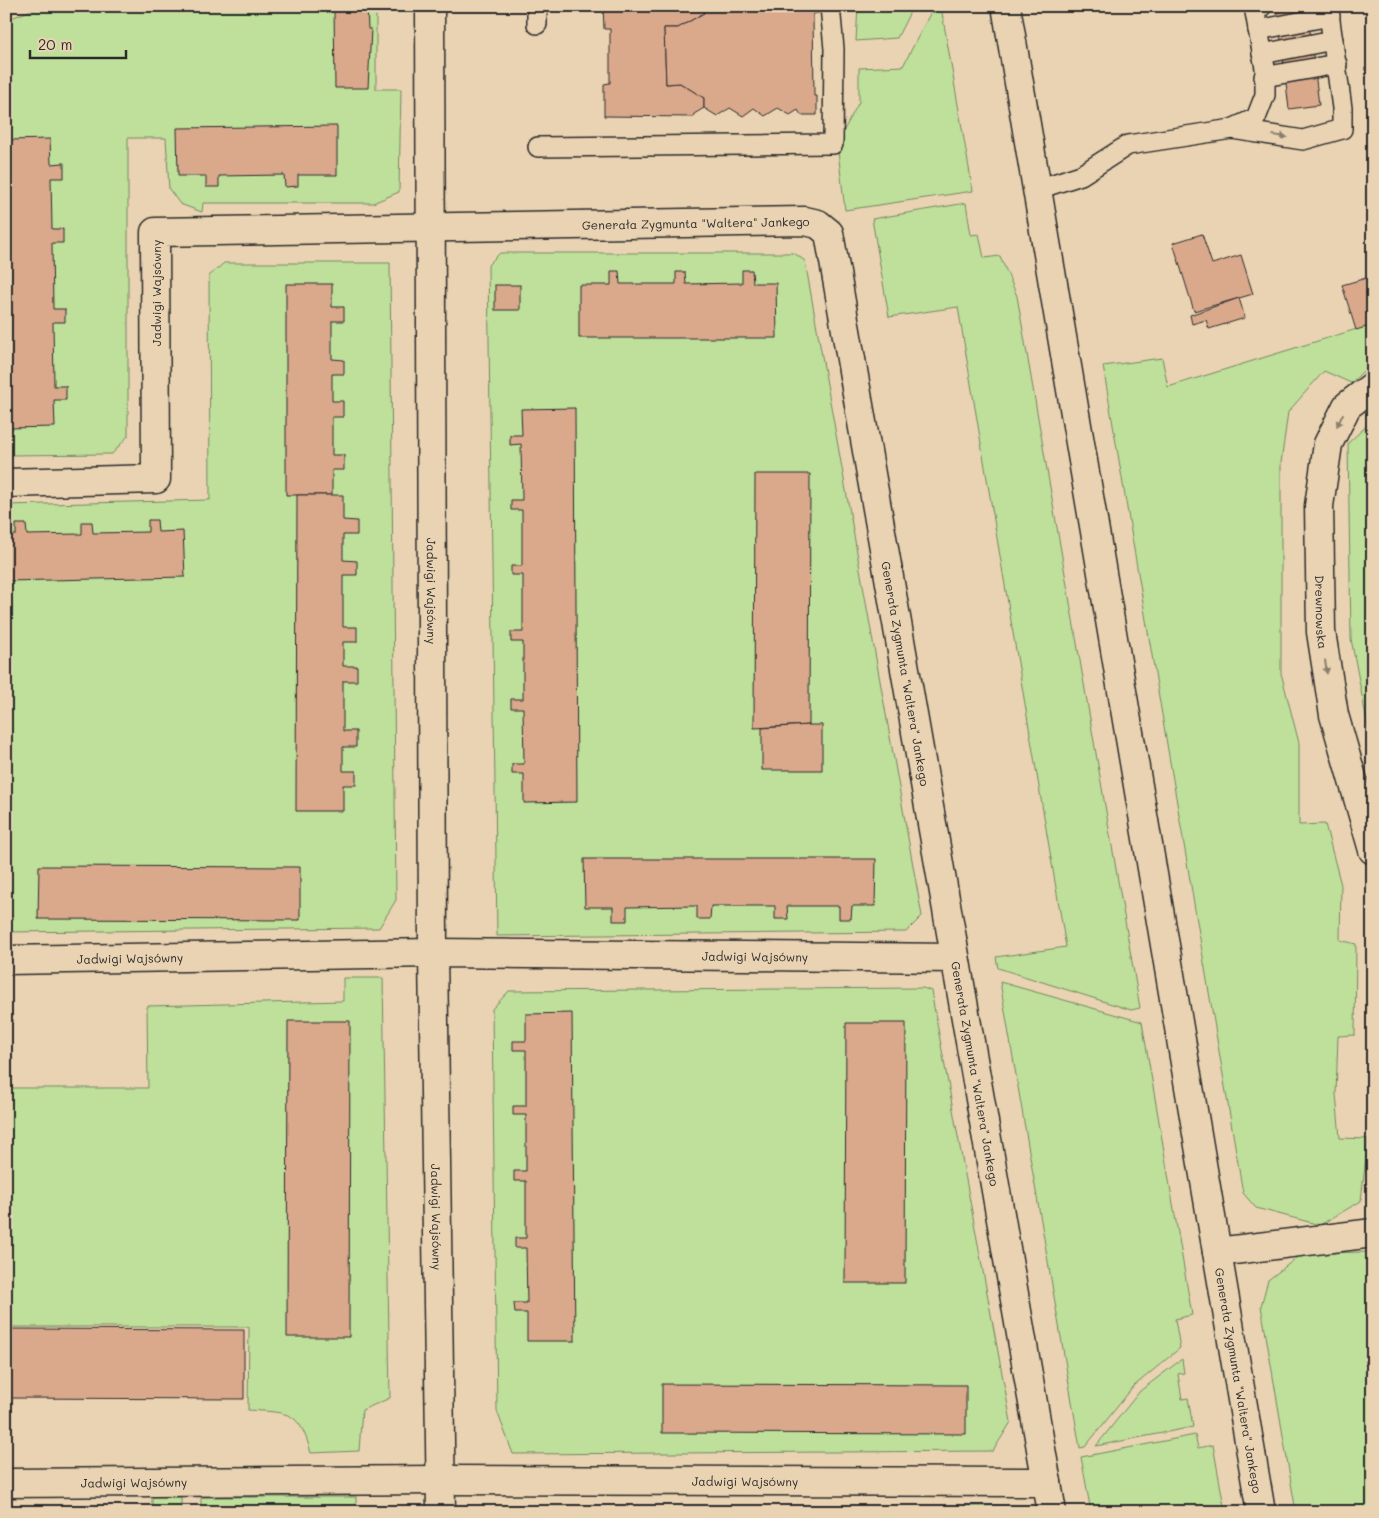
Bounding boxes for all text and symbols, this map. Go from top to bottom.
scale bar [30,28,126,60]
text: 20 m [38,34,72,54]
one-way arrow [1273,133,1289,141]
street label: Generała Zygmunta "Waltera" Jankego [582,213,812,233]
street label: Jadwigi Wajsówny [148,240,164,346]
one-way arrow [1335,413,1344,428]
street label: Jadwigi Wajsówny [424,538,440,644]
street label: Generała Zygmunta "Waltera" Jankego [878,560,933,787]
street label: Drewnowska [1312,575,1332,650]
one-way arrow [1323,659,1331,675]
street label: Jadwigi Wajsówny [702,948,808,965]
street label: Jadwigi Wajsówny [77,949,183,967]
street label: Generała Zygmunta "Waltera" Jankego [948,960,1003,1187]
street label: Jadwigi Wajsówny [428,1164,446,1270]
street label: Generała Zygmunta "Waltera" Jankego [1212,1267,1266,1494]
street label: Jadwigi Wajsówny [692,1473,798,1489]
street label: Jadwigi Wajsówny [81,1474,187,1490]

